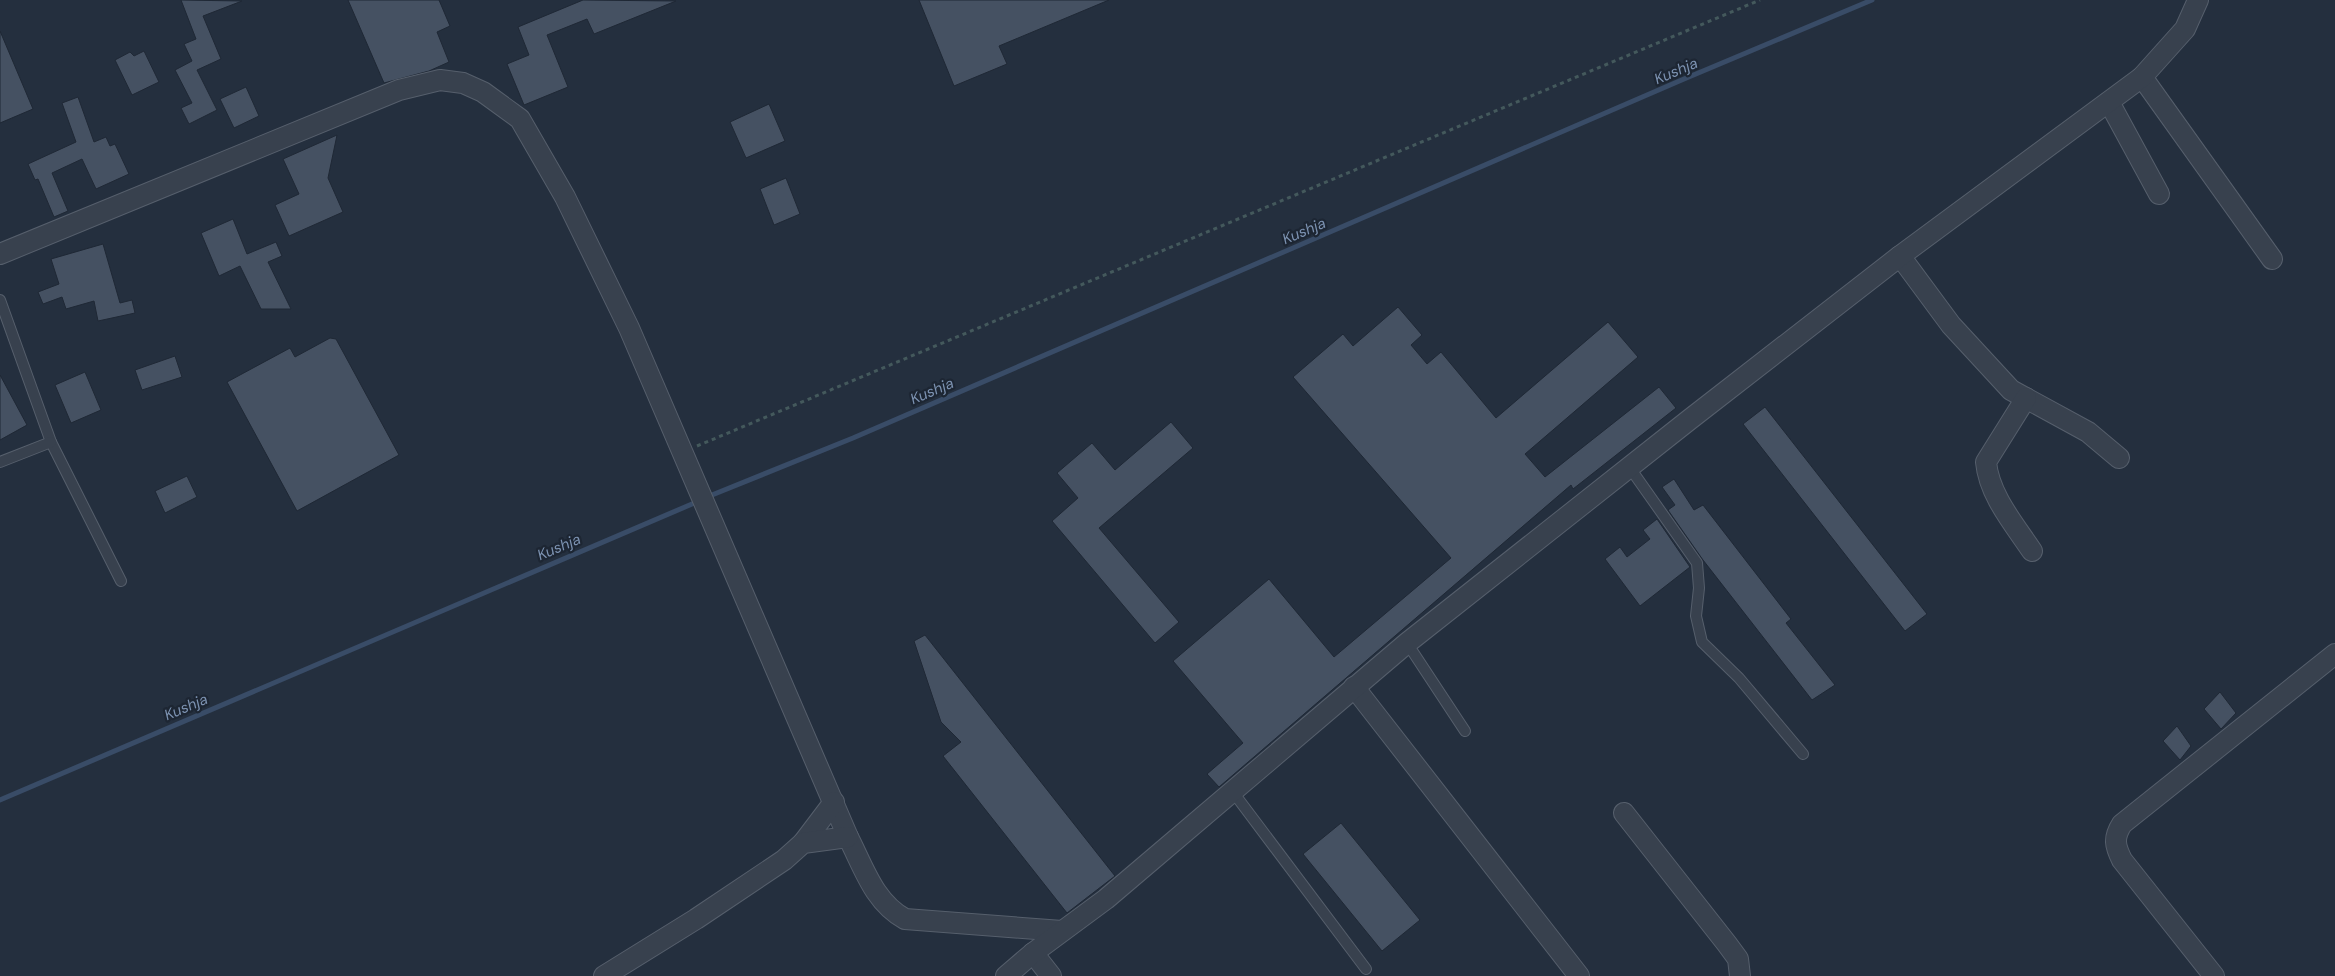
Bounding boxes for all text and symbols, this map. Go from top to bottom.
water label: Kushja [1651,53,1701,89]
water label: Kushja [1279,213,1329,249]
water label: Kushja [907,373,957,409]
water label: Kushja [534,529,584,565]
water label: Kushja [161,689,211,725]

